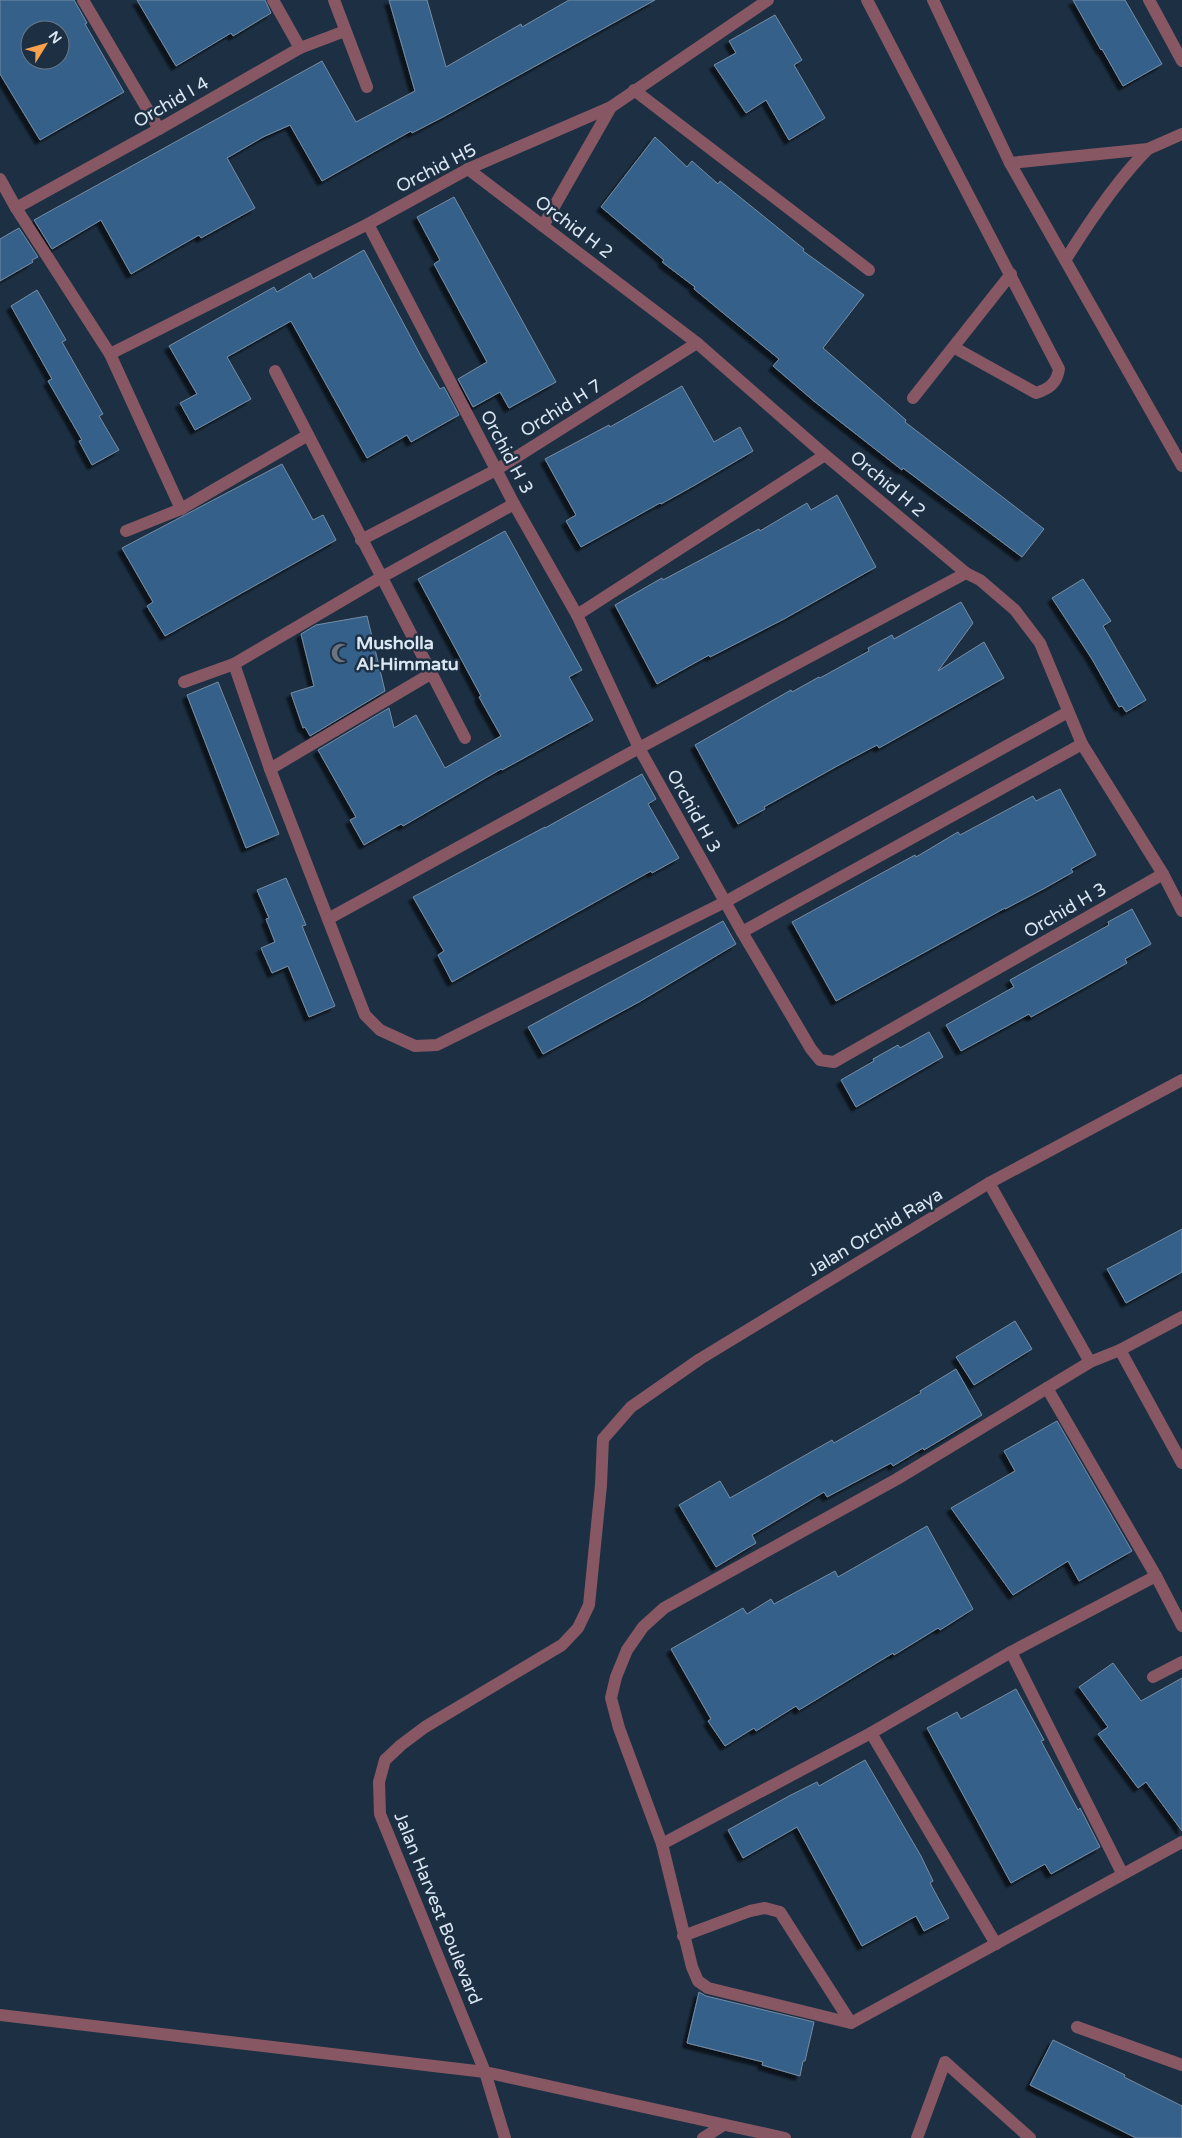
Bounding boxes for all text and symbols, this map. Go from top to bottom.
north arrow [20,20,70,70]
text: N [45,28,65,47]
street label: Orchid I 4 [129,72,213,132]
street label: Orchid H5 [392,138,480,198]
street label: Orchid H 2 [531,191,617,263]
street label: Orchid H 7 [516,374,606,442]
street label: Orchid H 3 [476,406,538,498]
street label: Orchid H 2 [846,446,930,522]
place label: Musholla Al-Himmatu [356,632,459,675]
mosque icon: Musholla Al-Himmatu [330,642,352,664]
street label: Orchid H 3 [662,766,726,856]
street label: Orchid H 3 [1020,878,1110,942]
street label: Jalan Orchid Raya [804,1183,946,1281]
street label: Jalan Harvest Boulevard [389,1809,487,2007]

